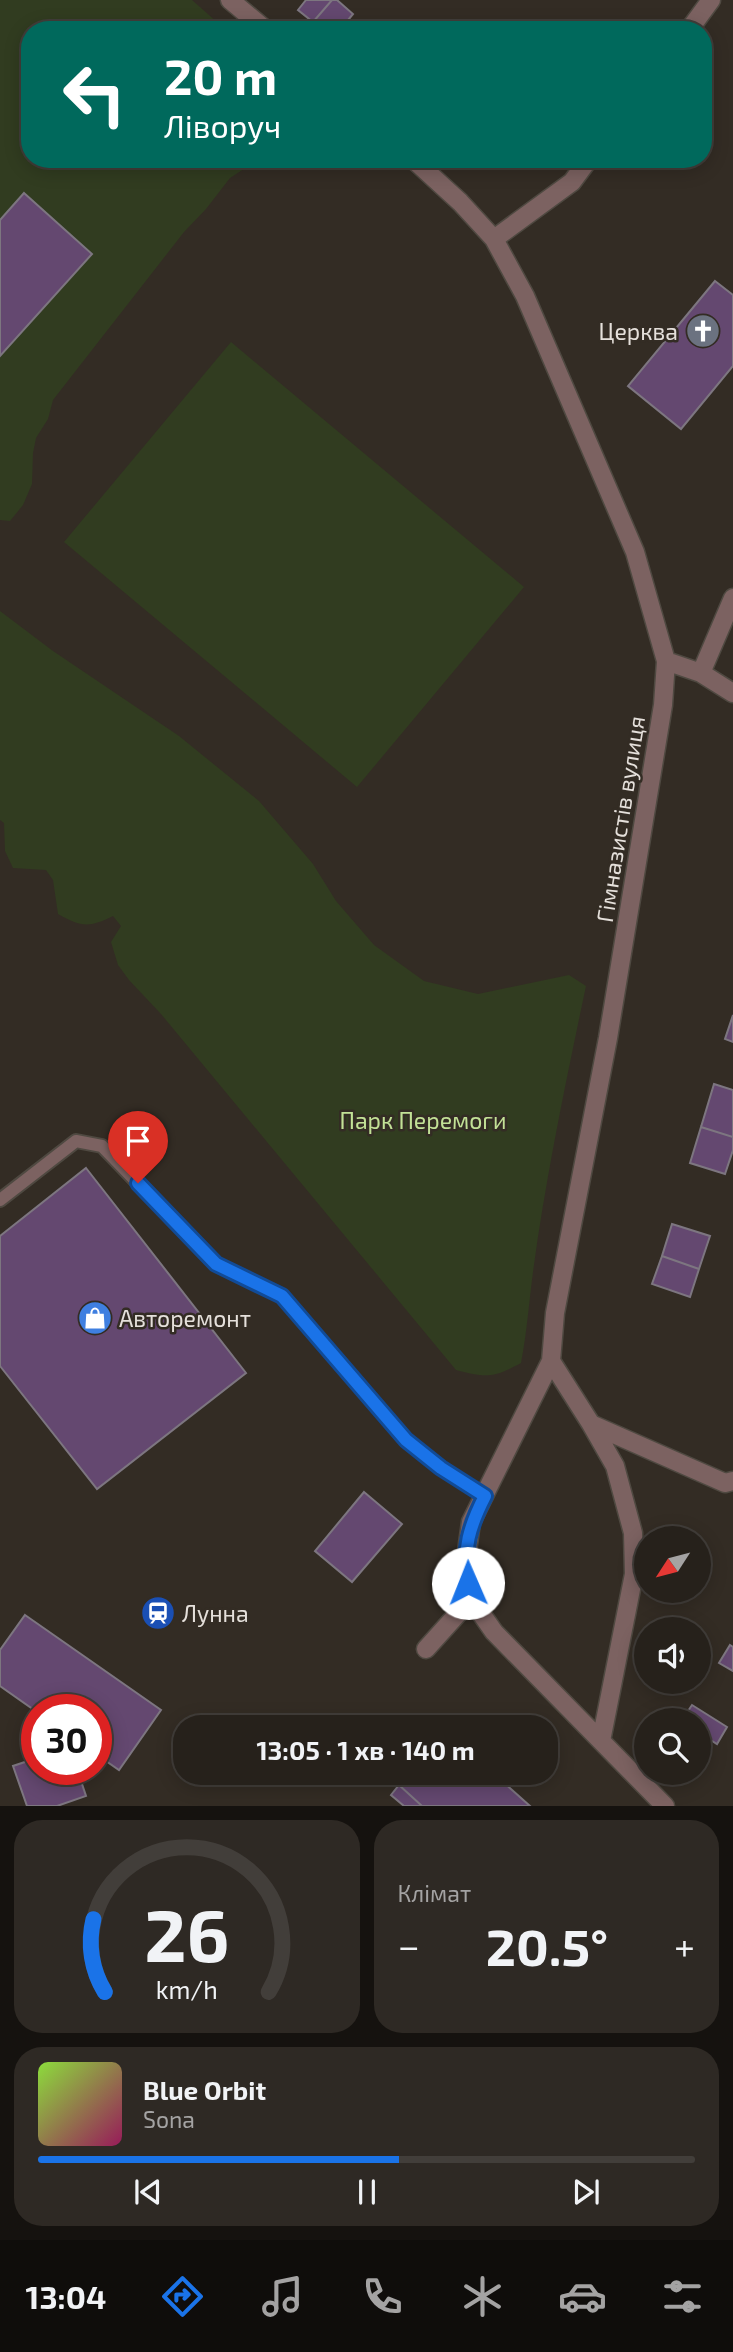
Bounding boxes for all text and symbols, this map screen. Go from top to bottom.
text: 20 m [164,46,277,105]
icon: left [49,49,140,140]
text: Ліворуч [164,106,281,144]
church icon: Церква [684,312,722,350]
place label: Церква [599,317,678,345]
street label: Гімназистів вулиця [590,714,651,924]
park label: Парк Перемоги [340,1106,506,1134]
pin [108,1111,168,1183]
icon: arrive [119,1122,157,1160]
shop icon: Авторемонт [76,1299,114,1337]
place label: Авторемонт [119,1304,251,1332]
north arrow [634,1526,710,1603]
map controls [634,1526,711,1785]
position arrow [431,1546,505,1620]
station icon: Лунна [139,1594,177,1632]
place label: Лунна [182,1599,249,1628]
button: sound [634,1617,711,1694]
speed limit sign: 30 [21,1694,112,1785]
button: search [634,1708,711,1785]
text: 13:05 · 1 хв · 140 m [256,1734,475,1765]
text: Клімат [398,1879,471,1907]
text: 26 [144,1890,229,1978]
text: 20.5° [486,1914,608,1976]
text: − [398,1922,420,1968]
text: + [674,1922,695,1968]
text: km/h [156,1974,218,2004]
text: Blue Orbit [143,2074,266,2105]
text: Sona [143,2105,195,2133]
icon: previous [129,2173,167,2211]
icon: pause [348,2173,386,2211]
icon: next [567,2173,605,2211]
icon: directions [158,2272,207,2321]
icon: music [258,2272,307,2321]
icon: phone [358,2272,407,2321]
icon: climate [458,2272,507,2321]
icon: car [558,2272,607,2321]
icon: filters [658,2272,707,2321]
text: 13:04 [26,2277,106,2315]

